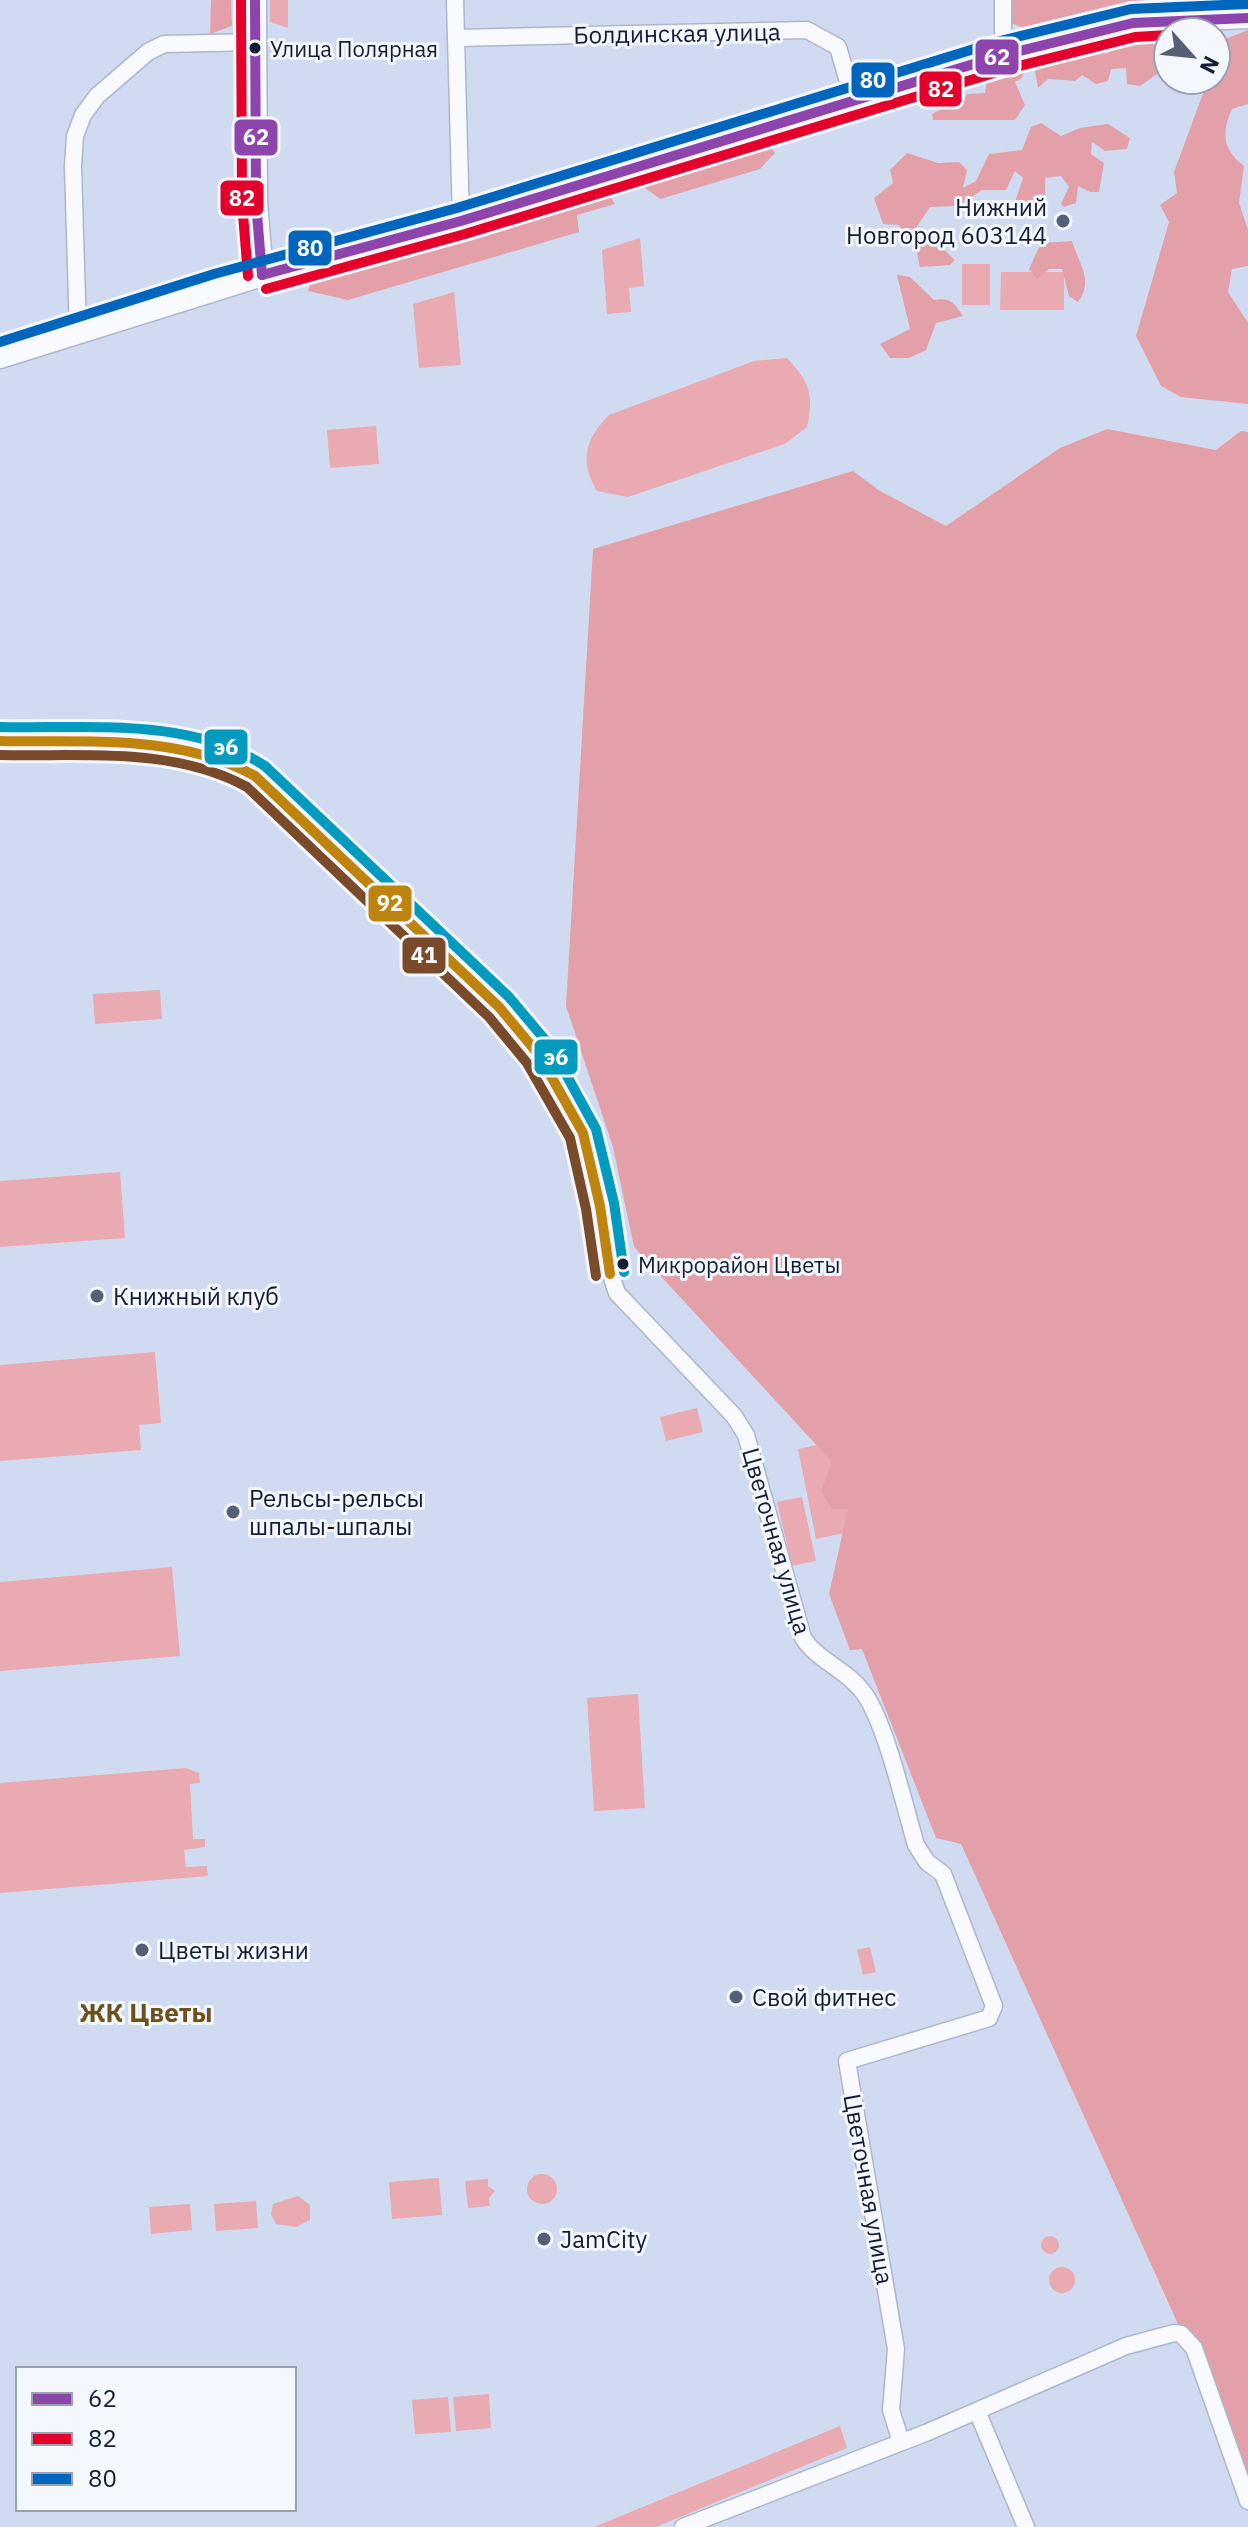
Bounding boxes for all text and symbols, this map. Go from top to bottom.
street label: Болдинская улица [573,15,781,51]
north arrow [1152,16,1232,96]
place label: Улица Полярная [270,34,438,63]
line badge: 62 [974,38,1020,76]
marker: Улица Полярная [247,40,263,56]
text: 62 [984,42,1010,71]
text: N [1194,52,1227,79]
line badge: 80 [850,61,896,99]
text: 80 [860,65,886,94]
line badge: 82 [918,70,963,108]
text: 82 [928,74,954,103]
line badge: 62 [233,118,279,157]
text: 62 [243,122,269,151]
line badge: 82 [219,179,265,217]
text: 82 [229,183,255,212]
place label: Нижний Новгород 603144 [846,191,1047,251]
marker: Нижний Новгород 603144 [1054,212,1072,230]
line badge: 80 [287,229,333,267]
text: 80 [297,233,323,262]
line badge: э6 [203,728,249,766]
text: э6 [214,732,238,761]
line badge: 92 [367,884,413,923]
text: 92 [377,888,403,917]
line badge: 41 [401,936,447,975]
text: 41 [411,940,437,969]
line badge: э6 [533,1038,579,1076]
text: э6 [544,1042,568,1071]
place label: Микрорайон Цветы [638,1250,840,1279]
marker: Микрорайон Цветы [615,1256,631,1272]
place label: Книжный клуб [113,1280,279,1312]
marker: Книжный клуб [88,1287,106,1305]
street label: Цветочная улица [735,1444,819,1638]
place label: Рельсы-рельсы шпалы-шпалы [249,1482,424,1542]
marker: Рельсы-рельсы шпалы-шпалы [224,1503,242,1521]
place label: Цветы жизни [158,1934,309,1966]
marker: Цветы жизни [133,1941,151,1959]
place label: Свой фитнес [752,1981,896,2013]
marker: Свой фитнес [727,1988,745,2006]
district label: ЖК Цветы [79,1995,213,2029]
street label: Цветочная улица [836,2091,902,2287]
place label: JamCity [560,2223,647,2255]
marker: JamCity [535,2230,553,2248]
legend [16,2367,296,2511]
text: 62 [88,2382,117,2414]
text: 82 [88,2422,117,2454]
text: 80 [88,2462,117,2494]

